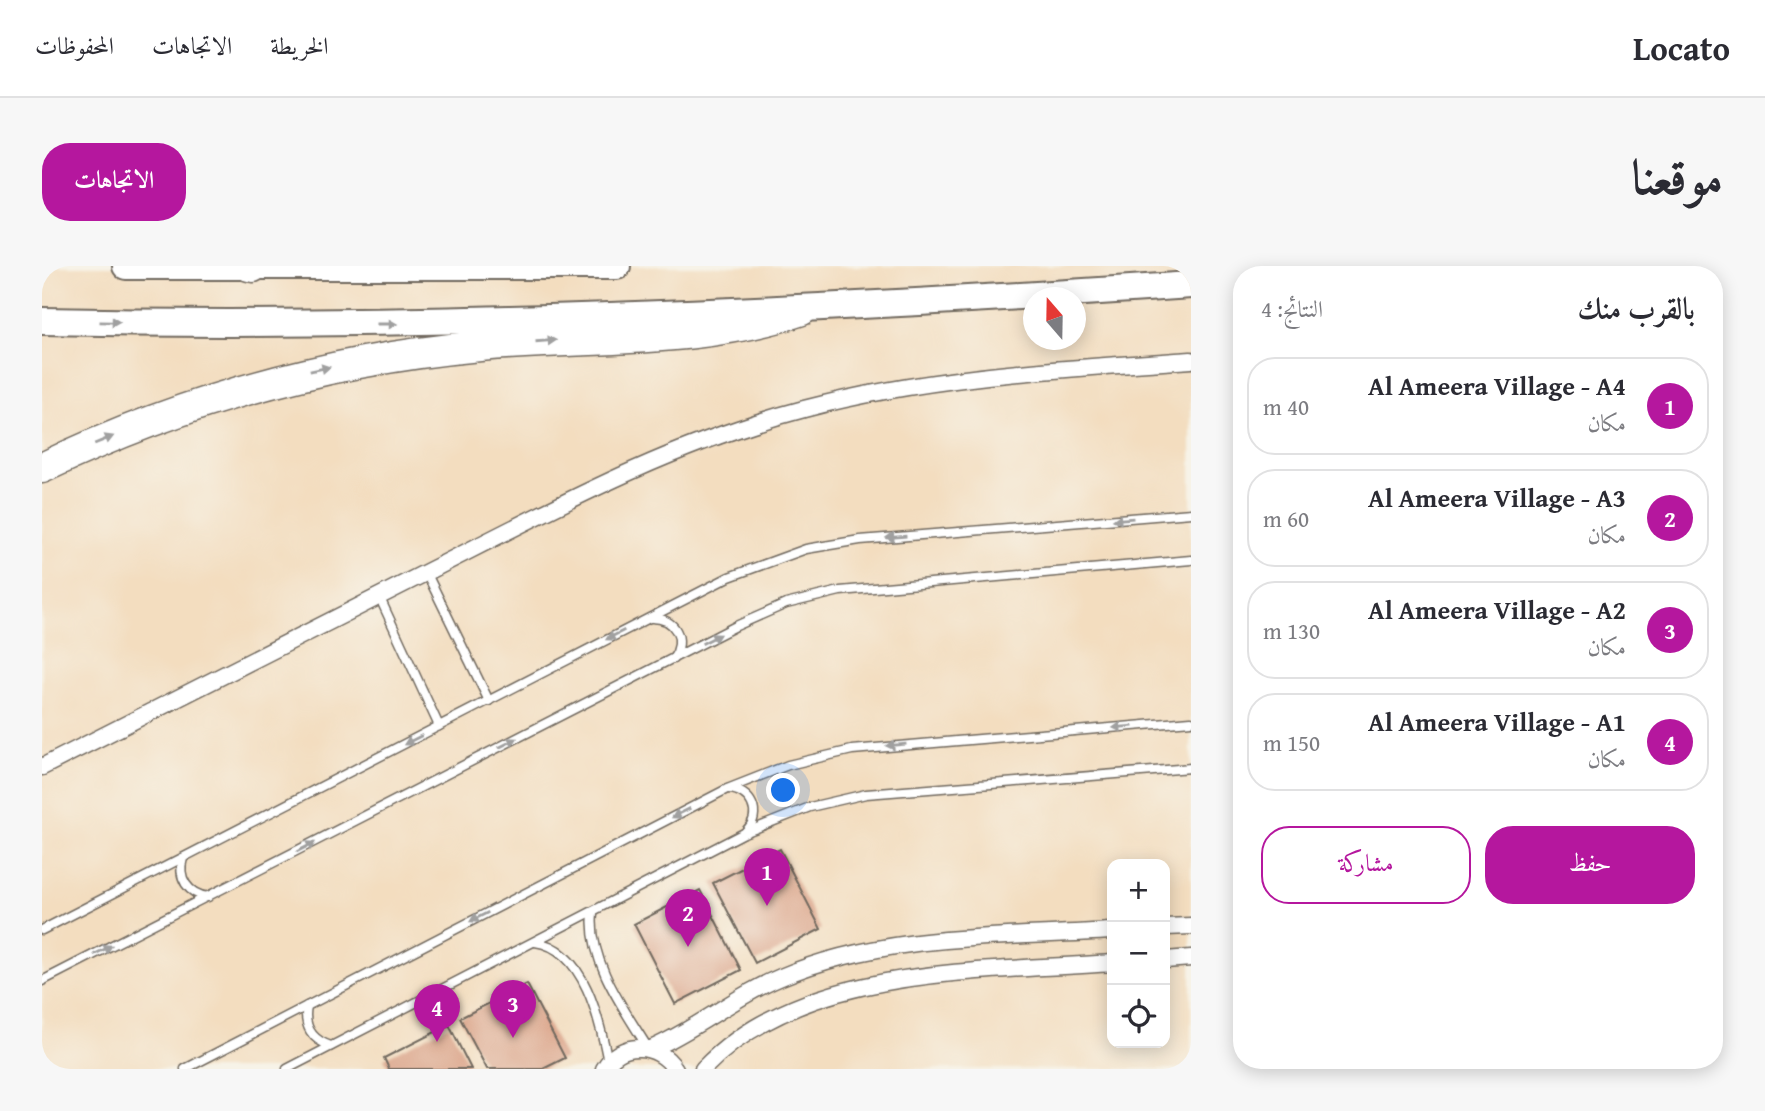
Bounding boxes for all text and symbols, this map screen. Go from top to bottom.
text: Locato [1633,24,1730,72]
text: المحفوظات [35,28,114,63]
text: الاتجاهات [152,28,232,63]
text: الخريطة [270,28,329,63]
text: موقعنا [1631,140,1723,212]
button: الاتجاهات [42,143,186,221]
text: بالقرب منك [1578,286,1695,330]
north arrow [1023,287,1086,350]
text: النتائج: 4 [1261,292,1323,325]
one-way arrow [99,317,121,328]
one-way arrow [376,318,398,330]
one-way arrow [535,335,557,346]
one-way arrow [309,364,331,375]
text: Al Ameera Village - A4 [1368,366,1626,405]
text: 40 m [1263,390,1309,423]
text: 1 [1664,390,1676,423]
text: مكان [1587,406,1626,439]
one-way arrow [94,434,115,445]
text: Al Ameera Village - A3 [1368,478,1626,517]
text: 60 m [1263,502,1309,535]
text: 2 [1664,502,1676,535]
one-way arrow [1112,514,1134,525]
text: مكان [1587,518,1626,551]
one-way arrow [885,532,907,543]
text: Al Ameera Village - A2 [1368,590,1626,629]
text: 130 m [1263,614,1320,647]
text: 3 [1664,614,1676,647]
one-way arrow [605,630,625,641]
text: مكان [1587,630,1626,663]
one-way arrow [701,634,721,646]
text: Al Ameera Village - A1 [1368,702,1626,741]
one-way arrow [1112,722,1134,733]
text: 150 m [1263,726,1320,759]
text: 4 [1664,726,1676,759]
one-way arrow [403,734,423,745]
one-way arrow [498,738,518,749]
one-way arrow [885,740,907,751]
text: مكان [1587,742,1626,775]
your location [766,773,800,807]
one-way arrow [671,807,691,818]
button: مشاركة [1261,826,1471,904]
button: حفظ [1485,826,1695,904]
one-way arrow [296,842,316,853]
pin: 1 [744,848,790,906]
map controls [1107,859,1170,1048]
button: + [1107,859,1170,922]
pin: 2 [665,889,711,947]
one-way arrow [469,911,489,923]
button: − [1107,922,1170,985]
one-way arrow [93,945,113,956]
pin: 3 [490,980,536,1038]
pin: 4 [414,984,460,1042]
button: locate [1107,985,1170,1048]

